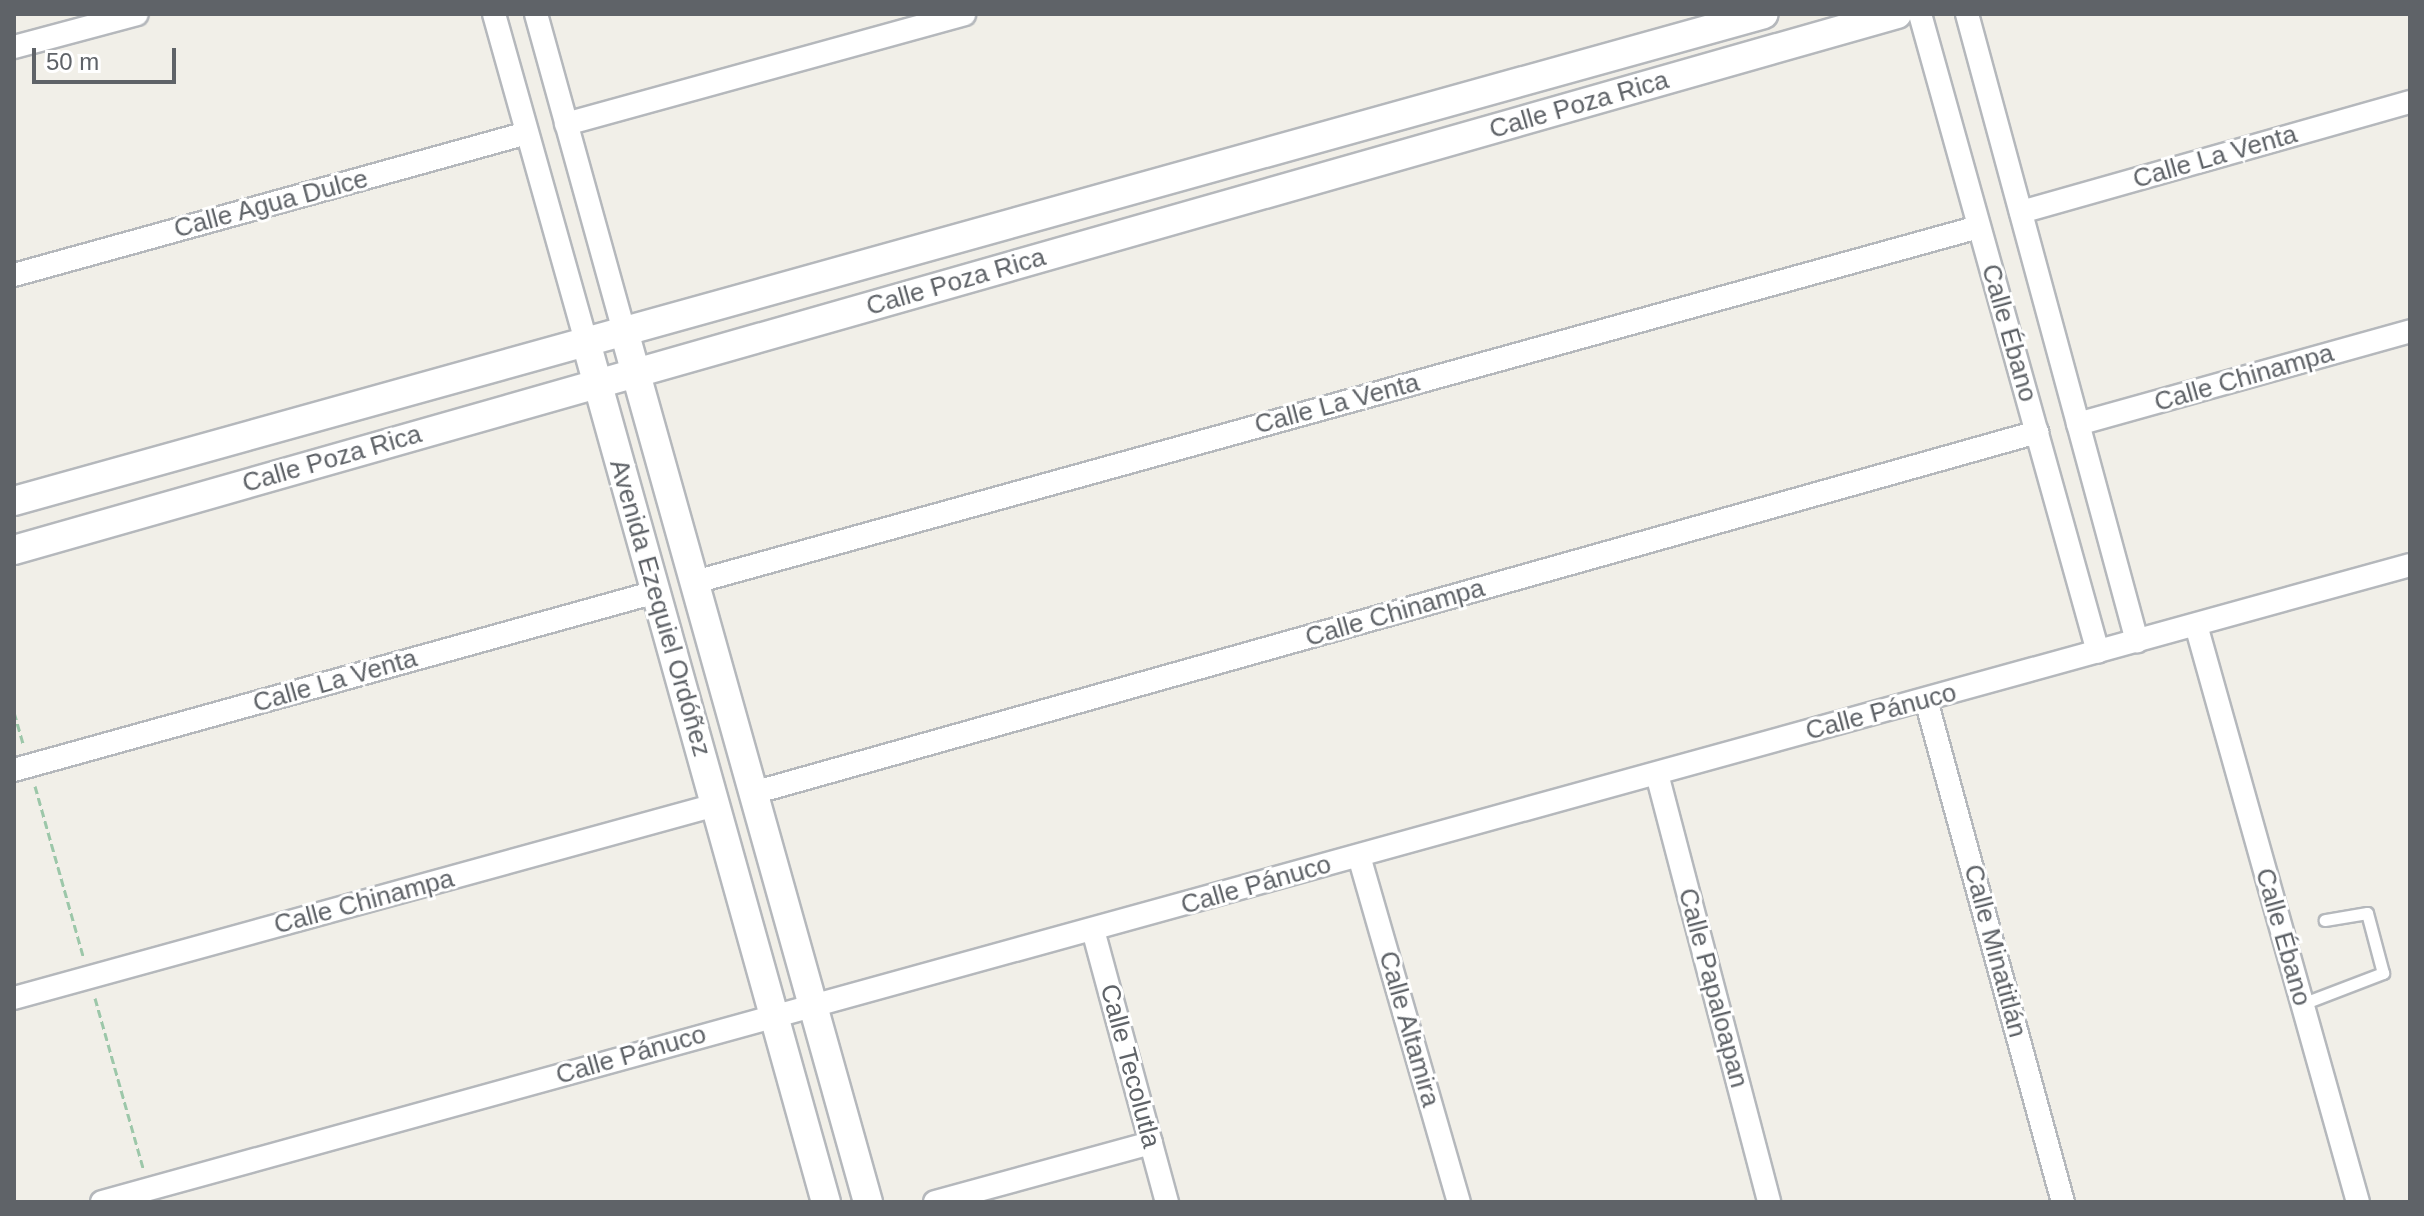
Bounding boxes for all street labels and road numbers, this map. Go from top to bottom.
street label: Calle Poza Rica [1486,65,1672,145]
street label: Calle La Venta [2129,119,2301,195]
street label: Calle Agua Dulce [170,163,372,245]
street label: Calle Poza Rica [863,242,1049,322]
street label: Calle Ébano [1974,261,2044,405]
street label: Calle Chinampa [2151,338,2337,418]
street label: Calle La Venta [1251,367,1423,441]
street label: Calle Poza Rica [239,419,425,499]
street label: Avenida Ezequiel Ordóñez [603,456,717,760]
street label: Calle Chinampa [1302,573,1488,653]
street label: Calle La Venta [249,643,421,719]
street label: Calle Pánuco [1802,677,1960,747]
street label: Calle Pánuco [1177,849,1335,921]
street label: Calle Minatitlán [1957,861,2033,1041]
street label: Calle Chinampa [271,863,457,941]
street label: Calle Ébano [2248,865,2318,1009]
street label: Calle Papaloapan [1671,885,1755,1091]
street label: Calle Altamira [1372,947,1446,1111]
street label: Calle Tecolutla [1093,980,1167,1152]
street label: Calle Pánuco [552,1019,710,1091]

